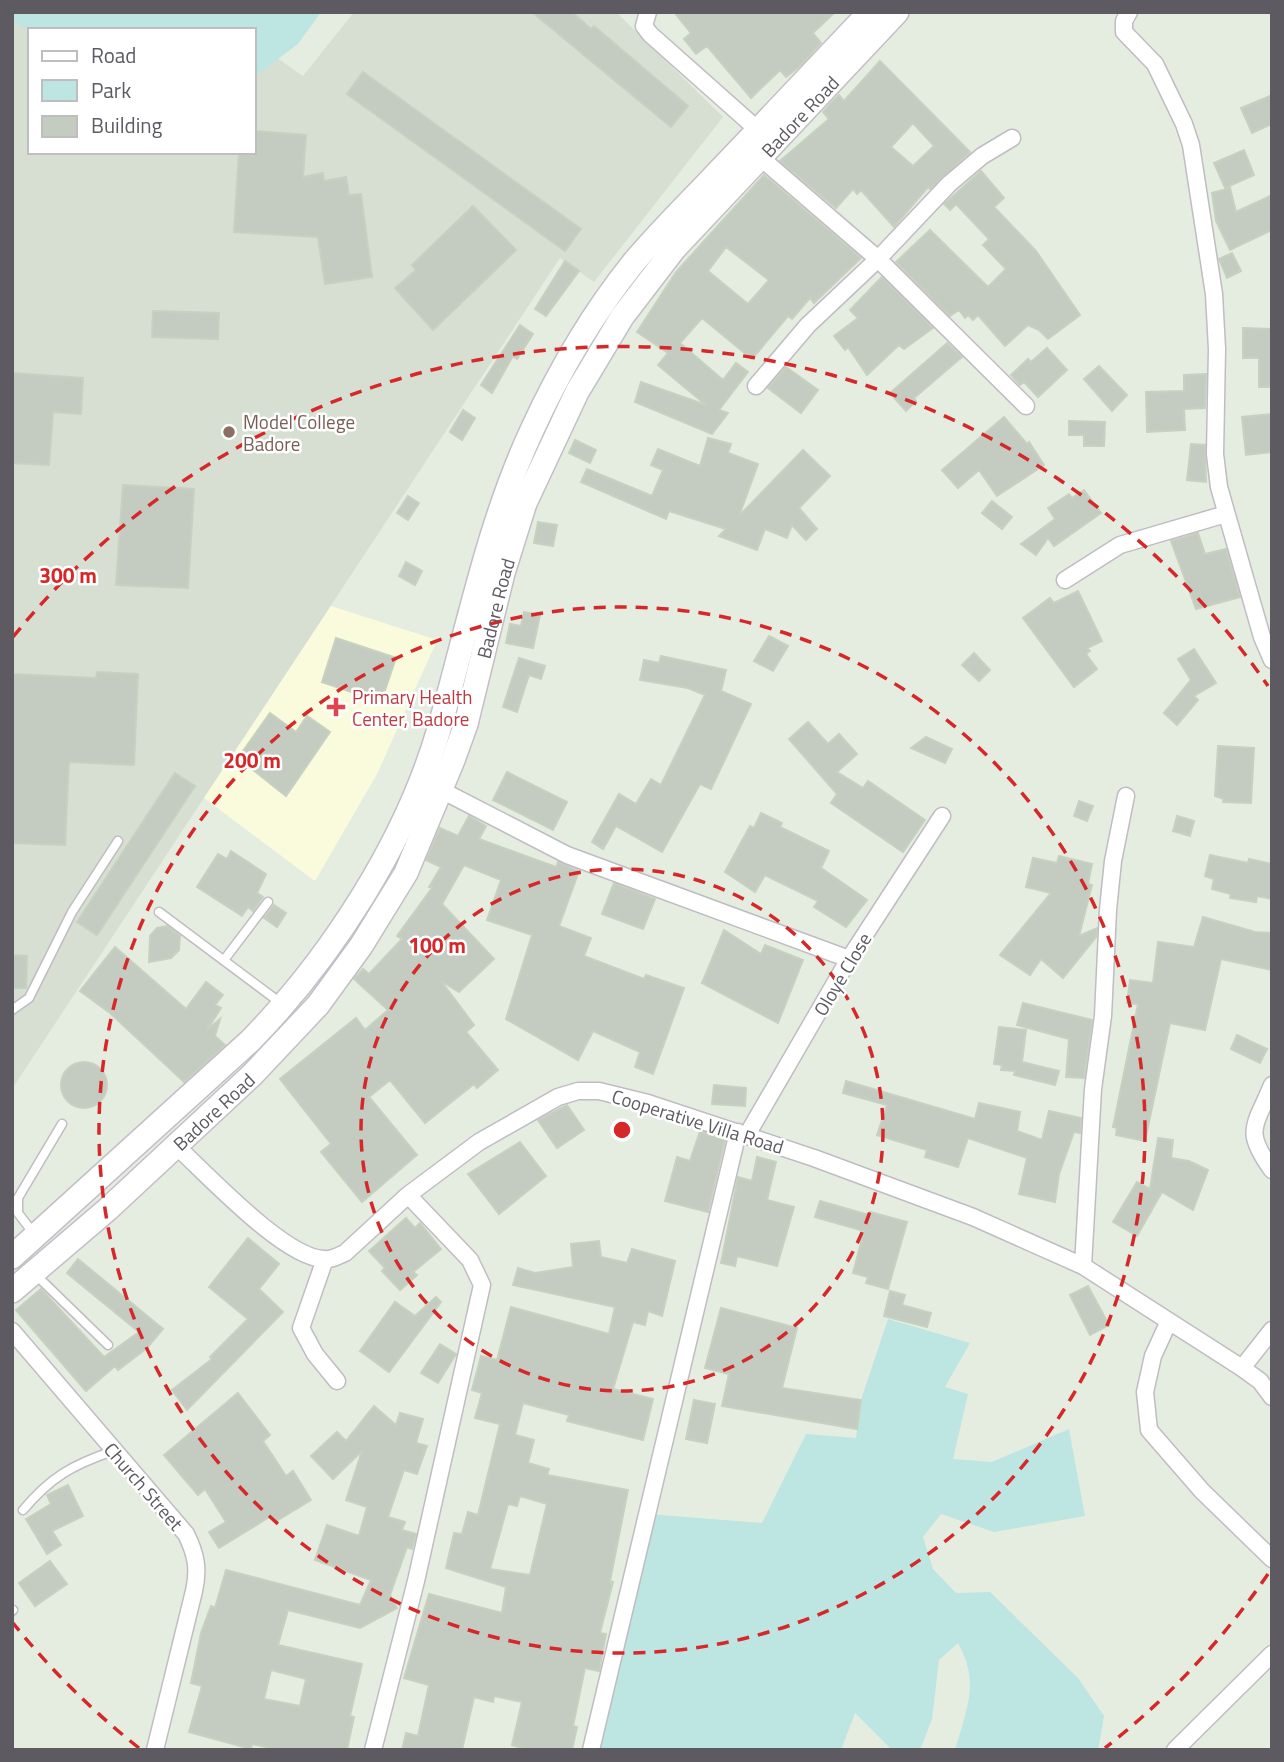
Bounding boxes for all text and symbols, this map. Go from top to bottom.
legend [28,28,256,154]
text: Road [91,39,136,71]
street label: Badore Road [754,68,845,163]
text: Park [91,74,131,106]
text: Building [91,109,163,141]
place label: Model College Badore [243,407,355,458]
marker: Model College Badore [221,424,237,440]
street label: Badore Road [468,554,521,661]
text: 300 m [39,559,97,591]
place label: Primary Health Center, Badore [352,682,472,733]
marker: Primary Health Center, Badore [326,697,346,717]
text: 200 m [223,744,281,776]
street label: Oloye Close [806,927,878,1021]
text: 100 m [408,929,466,961]
street label: Badore Road [166,1065,261,1157]
street label: Cooperative Villa Road [608,1081,788,1161]
centre of rings [610,1118,634,1142]
street label: Church Street [97,1435,191,1537]

